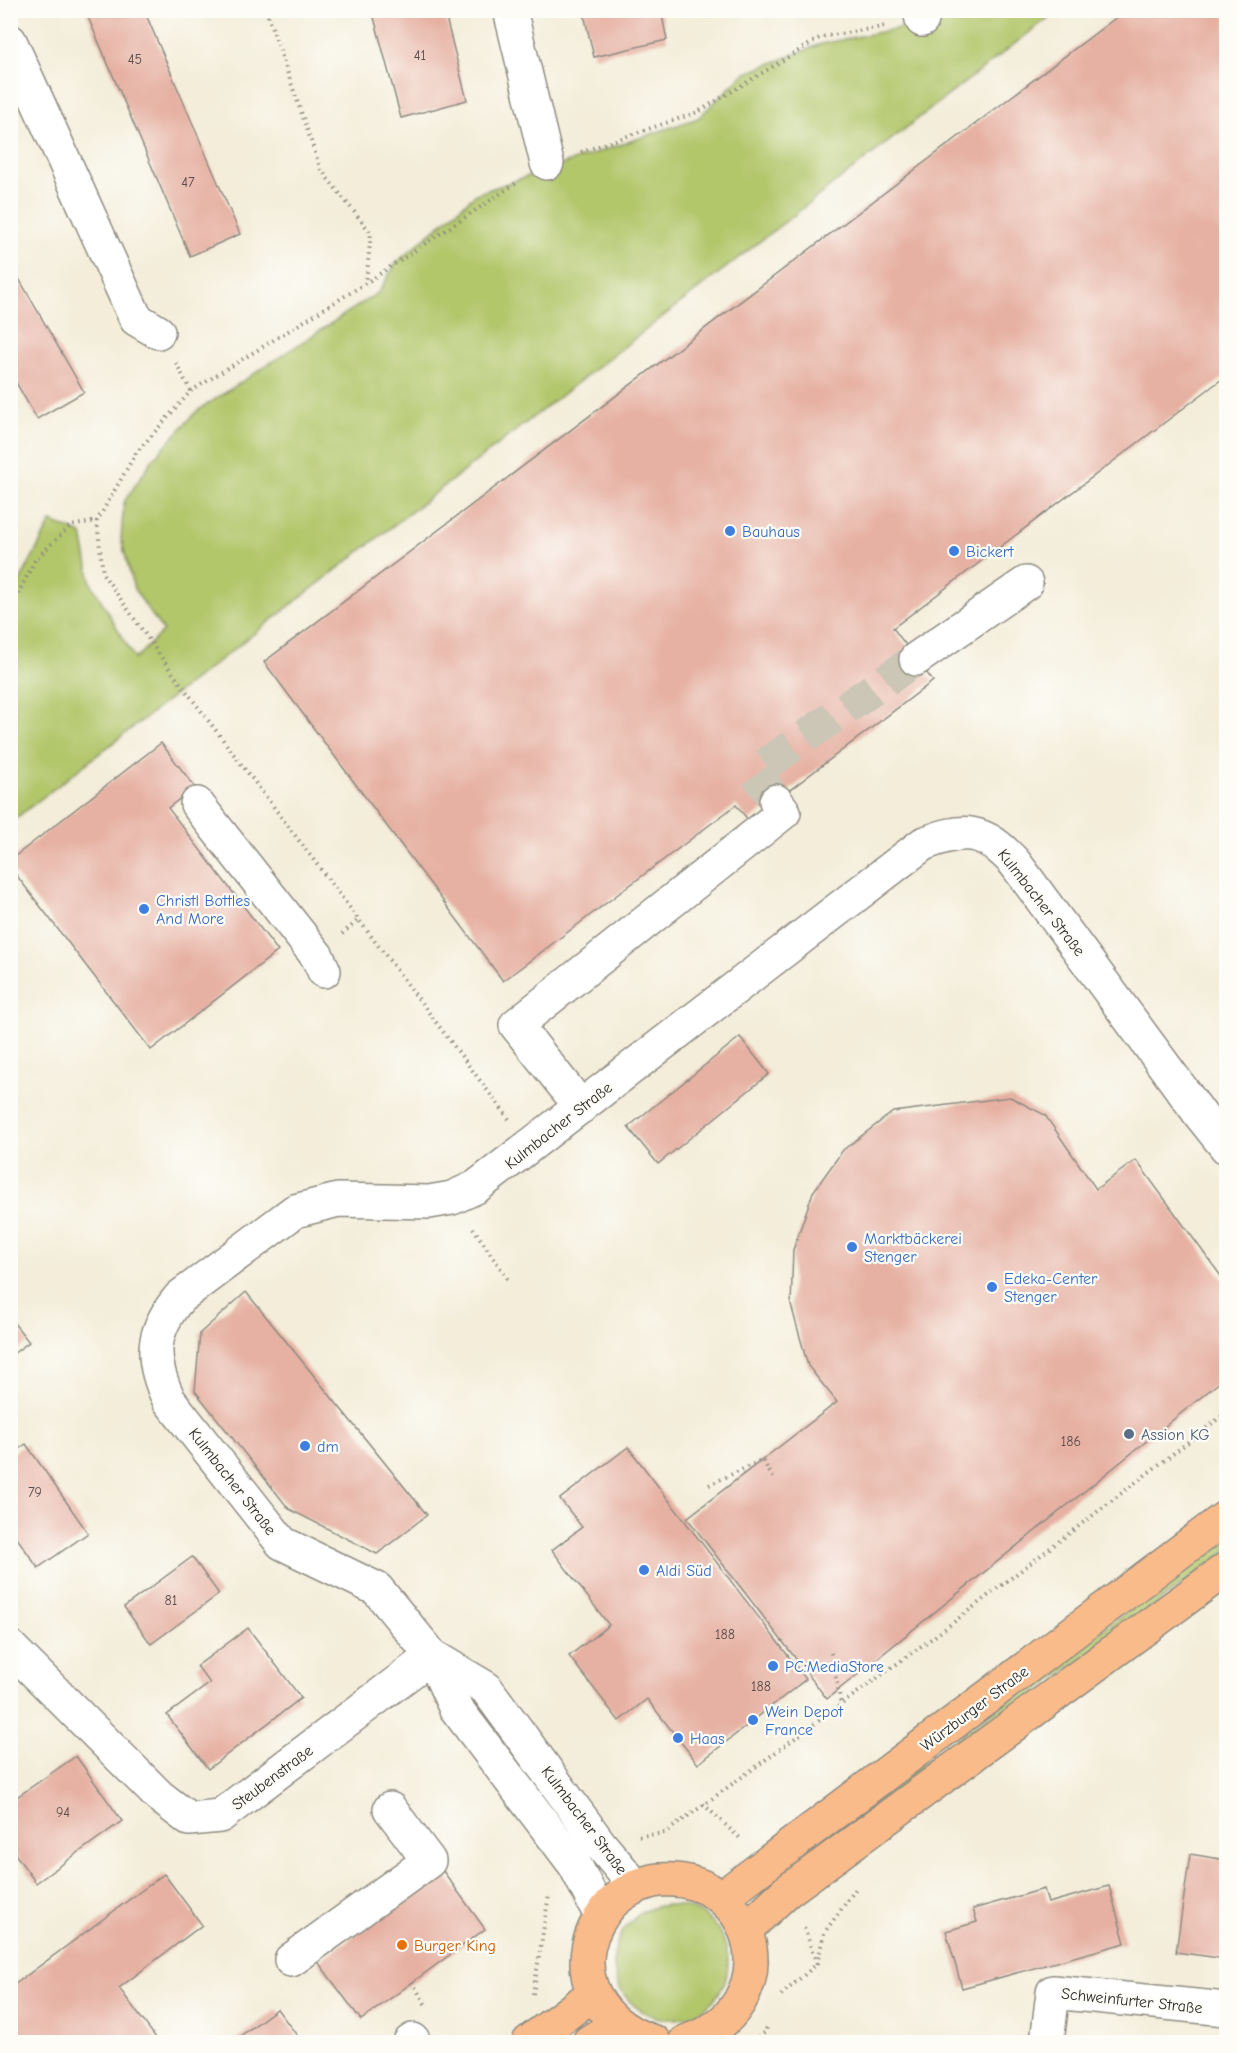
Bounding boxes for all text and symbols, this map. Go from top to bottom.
house number: 41 [414,47,426,64]
house number: 45 [128,51,142,68]
house number: 47 [181,174,195,191]
place label: Bauhaus [742,523,800,541]
marker: Bauhaus [723,524,737,538]
place label: Bickert [966,543,1014,561]
marker: Bickert [947,544,961,558]
street label: Kulmbacher Straße [994,846,1089,960]
place label: Christl Bottles And More [156,892,250,928]
marker: Christl Bottles And More [137,902,151,916]
street label: Kulmbacher Straße [502,1078,616,1173]
place label: Marktbäckerei Stenger [864,1230,962,1266]
marker: Marktbäckerei Stenger [845,1240,859,1254]
place label: Edeka-Center Stenger [1004,1270,1098,1306]
marker: Edeka-Center Stenger [985,1280,999,1294]
street label: Kulmbacher Straße [185,1425,280,1539]
place label: Assion KG [1141,1426,1210,1444]
marker: Assion KG [1122,1427,1136,1441]
house number: 186 [1061,1433,1081,1450]
place label: dm [317,1438,339,1456]
marker: dm [298,1439,312,1453]
house number: 79 [28,1484,42,1501]
place label: Aldi Süd [656,1562,712,1580]
marker: Aldi Süd [637,1563,651,1577]
house number: 81 [165,1592,177,1609]
house number: 188 [715,1626,735,1643]
place label: PC:MediaStore [785,1658,884,1676]
marker: PC:MediaStore [766,1659,780,1673]
street label: Würzburger Straße [917,1662,1032,1755]
house number: 188 [751,1678,771,1695]
place label: Wein Depot France [765,1703,844,1739]
marker: Wein Depot France [746,1713,760,1727]
place label: Haas [690,1730,725,1748]
marker: Haas [671,1731,685,1745]
street label: Steubenstraße [229,1742,317,1814]
street label: Kulmbacher Straße [538,1763,631,1878]
house number: 94 [56,1804,70,1821]
place label: Burger King [414,1937,496,1955]
marker: Burger King [395,1938,409,1952]
street label: Schweinfurter Straße [1060,1985,1203,2017]

